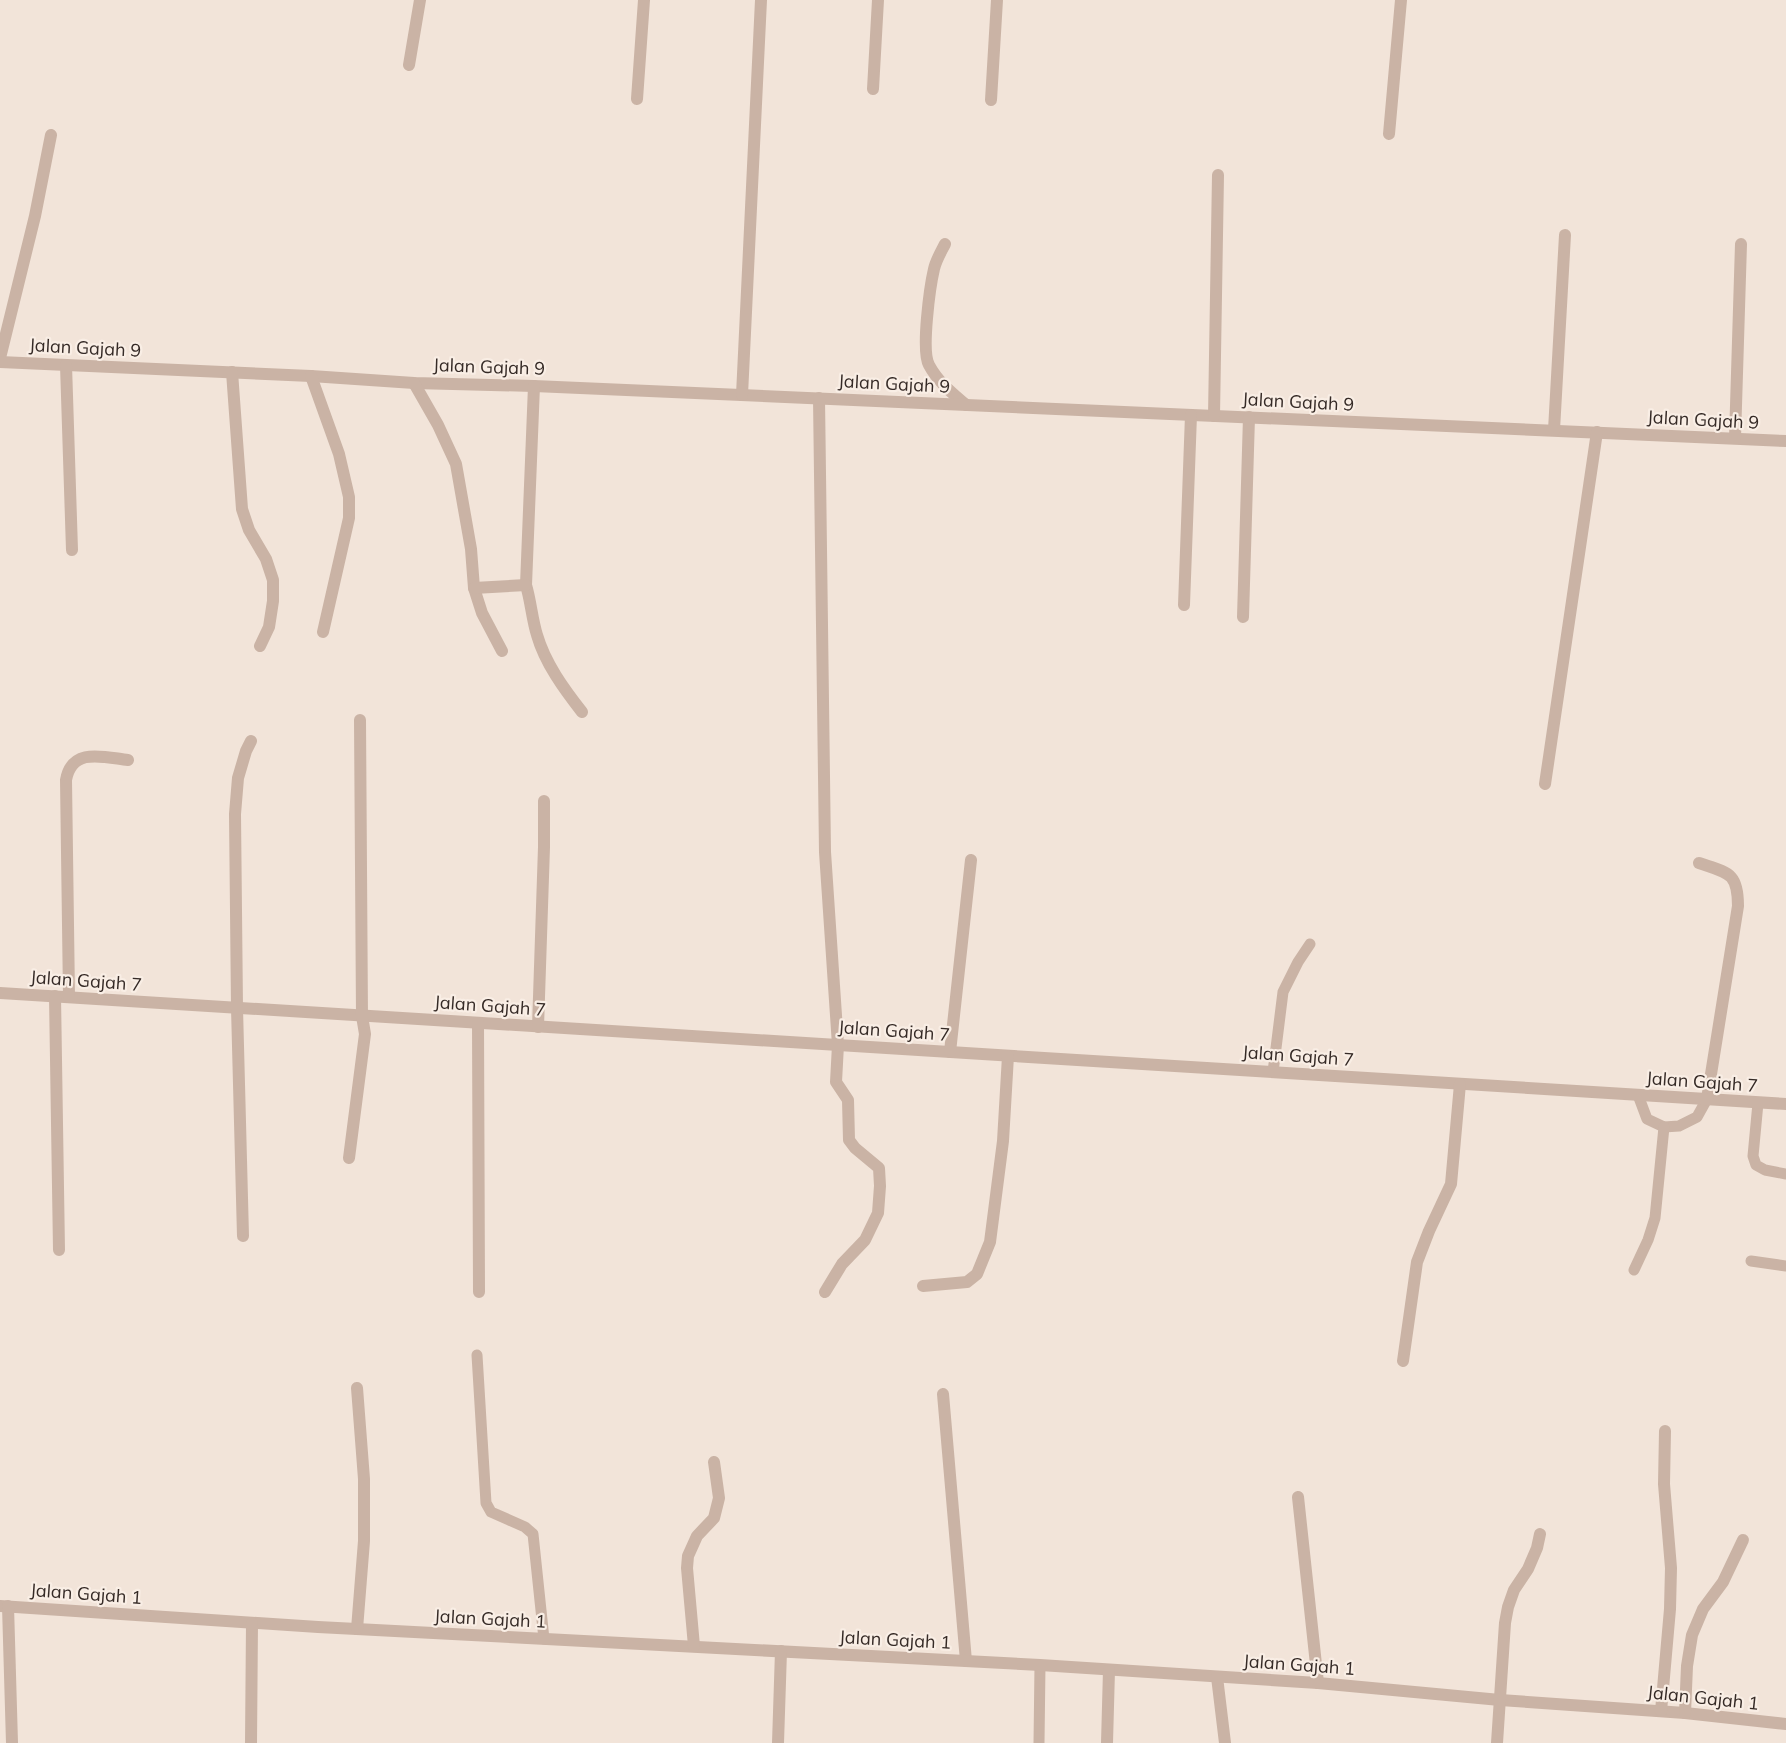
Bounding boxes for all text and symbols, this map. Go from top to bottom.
street label: Jalan Gajah 9 [28,333,142,362]
street label: Jalan Gajah 9 [433,353,545,380]
street label: Jalan Gajah 9 [837,369,951,398]
street label: Jalan Gajah 9 [1241,387,1355,416]
street label: Jalan Gajah 9 [1646,405,1760,434]
street label: Jalan Gajah 7 [29,965,143,996]
street label: Jalan Gajah 7 [433,990,547,1021]
street label: Jalan Gajah 7 [837,1015,951,1046]
street label: Jalan Gajah 7 [1241,1040,1355,1071]
street label: Jalan Gajah 7 [1645,1066,1759,1097]
street label: Jalan Gajah 1 [29,1578,143,1609]
street label: Jalan Gajah 1 [433,1604,547,1633]
street label: Jalan Gajah 1 [838,1625,952,1654]
street label: Jalan Gajah 1 [1242,1649,1356,1680]
street label: Jalan Gajah 1 [1646,1680,1760,1715]

